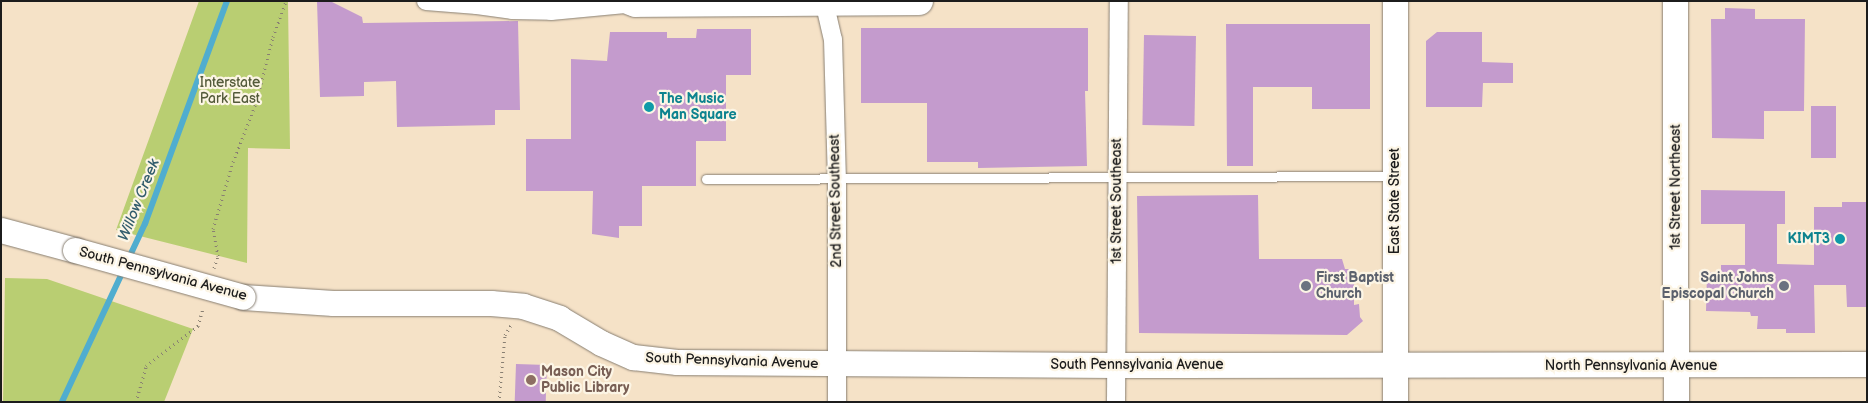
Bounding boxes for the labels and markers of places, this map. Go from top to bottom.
place label: The Music Man Square [659,91,736,124]
marker: The Music Man Square [643,101,655,113]
place label: KIMT3 [1787,231,1830,247]
marker: KIMT3 [1834,233,1846,245]
place label: First Baptist Church [1316,270,1394,302]
place label: Saint Johns Episcopal Church [1662,270,1774,302]
marker: First Baptist Church [1300,280,1312,292]
marker: Saint Johns Episcopal Church [1778,280,1790,292]
place label: Mason City Public Library [541,364,630,397]
marker: Mason City Public Library [525,374,537,386]

